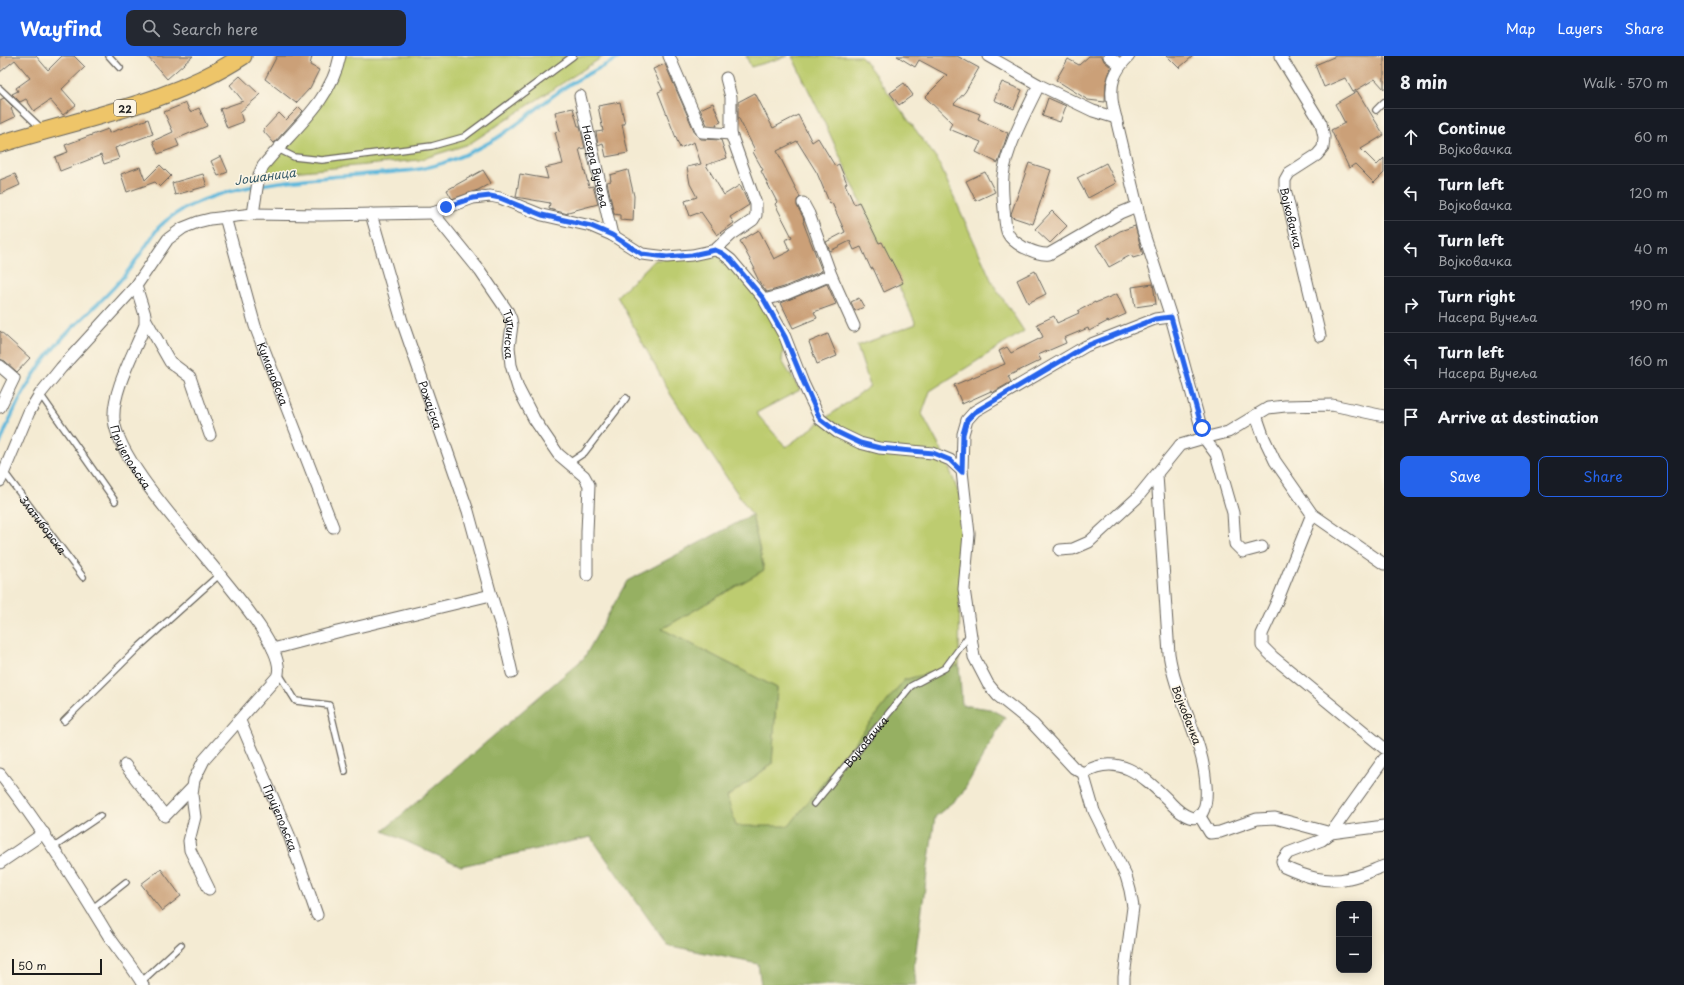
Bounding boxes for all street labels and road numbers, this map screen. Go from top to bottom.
road number: 22 [114,100,136,116]
street label: Насера Вучеља [578,123,614,209]
street label: Војковачка [1276,185,1307,250]
street label: Тутинска [499,306,521,360]
street label: Кумановска [253,339,293,408]
street label: Рожајска [415,378,447,431]
street label: Пријепољска [107,423,156,492]
street label: Златиборска [16,491,71,558]
street label: Војковачка [1168,683,1206,747]
street label: Војковачка [839,712,892,771]
street label: Пријепољска [260,781,303,854]

